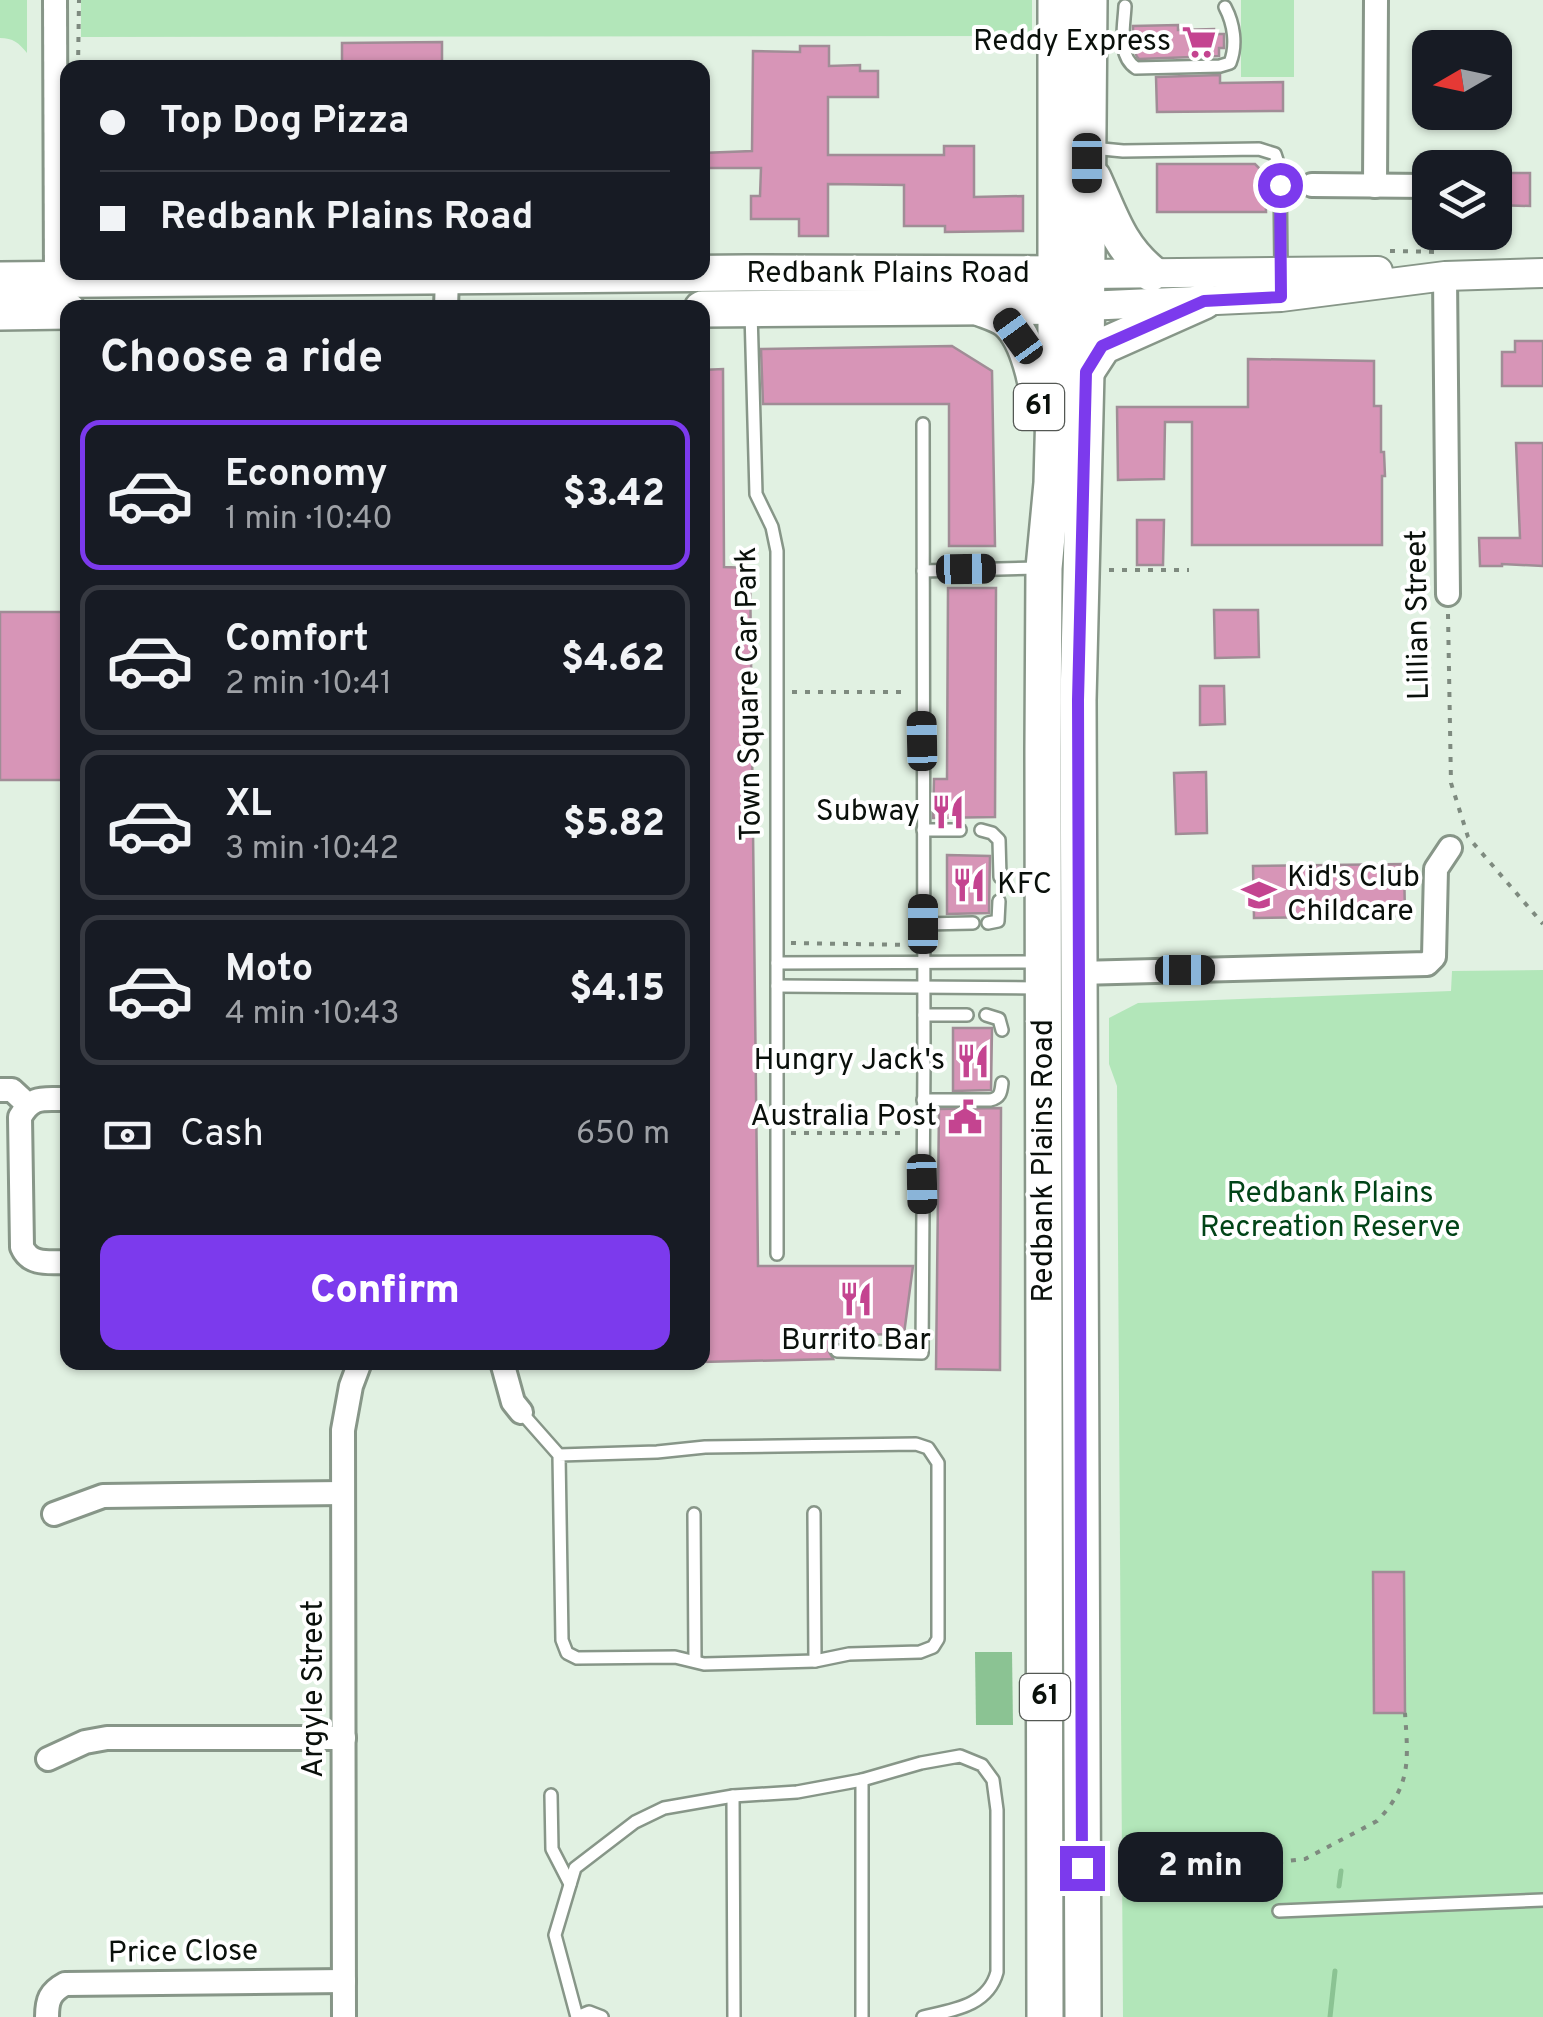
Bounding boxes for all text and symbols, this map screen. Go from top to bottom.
supermarket icon: Reddy Express [1180,23,1218,61]
place label: Reddy Express [973,24,1171,61]
north arrow [1412,30,1512,130]
map controls [1412,30,1512,250]
text: Top Dog Pizza [160,98,409,147]
car [1072,133,1102,193]
button: layers [1412,150,1512,250]
route start [1258,163,1303,208]
text: Redbank Plains Road [160,194,533,243]
street label: Redbank Plains Road [746,256,1030,293]
car [988,303,1048,369]
text: Choose a ride [100,331,383,388]
road number: 61 [1014,384,1064,430]
icon: car [105,450,195,540]
text: Economy [225,451,387,500]
text: $3.42 [563,471,665,520]
text: 1 min · 10:40 [225,500,393,540]
street label: Lillian Street [1399,529,1439,701]
street label: Town Square Car Park [729,546,771,842]
car [936,553,996,585]
icon: car [105,615,195,705]
text: Comfort [225,616,369,665]
text: $4.62 [561,636,665,685]
text: 2 min · 10:41 [225,665,392,705]
car [906,711,938,771]
icon: car [105,780,195,870]
text: XL [225,781,272,830]
restaurant icon: Subway [929,793,967,831]
place label: Subway [816,794,920,831]
text: $5.82 [563,801,665,850]
text: 3 min · 10:42 [225,830,399,870]
place label: Kid's Club Childcare [1287,860,1420,931]
restaurant icon: KFC [950,866,988,904]
place label: KFC [997,867,1052,904]
school or university icon: Kid's Club Childcare [1240,876,1278,914]
car [908,894,938,954]
icon: car [105,945,195,1035]
text: Moto [225,946,313,995]
car [1155,955,1215,985]
text: $4.15 [569,966,665,1015]
text: 4 min · 10:43 [225,995,400,1035]
street label: Redbank Plains Road [1026,1019,1063,1303]
restaurant icon: Hungry Jack's [954,1042,992,1080]
place label: Hungry Jack's [754,1043,945,1080]
public building icon: Australia Post [946,1098,984,1136]
place label: Australia Post [750,1099,937,1136]
icon: cash [100,1108,155,1163]
text: Cash [180,1111,264,1160]
text: 650 m [576,1115,670,1155]
car [906,1154,938,1214]
park label: Redbank Plains Recreation Reserve [1200,1176,1460,1247]
button: Confirm [100,1235,670,1350]
restaurant icon: Burrito Bar [837,1280,875,1318]
place label: Burrito Bar [781,1323,931,1360]
street label: Argyle Street [296,1600,333,1778]
road number: 61 [1020,1674,1070,1720]
callout: 2 min [1117,1833,1282,1903]
route end [1060,1846,1105,1891]
text: 2 min [1158,1847,1243,1887]
street label: Price Close [108,1933,258,1973]

